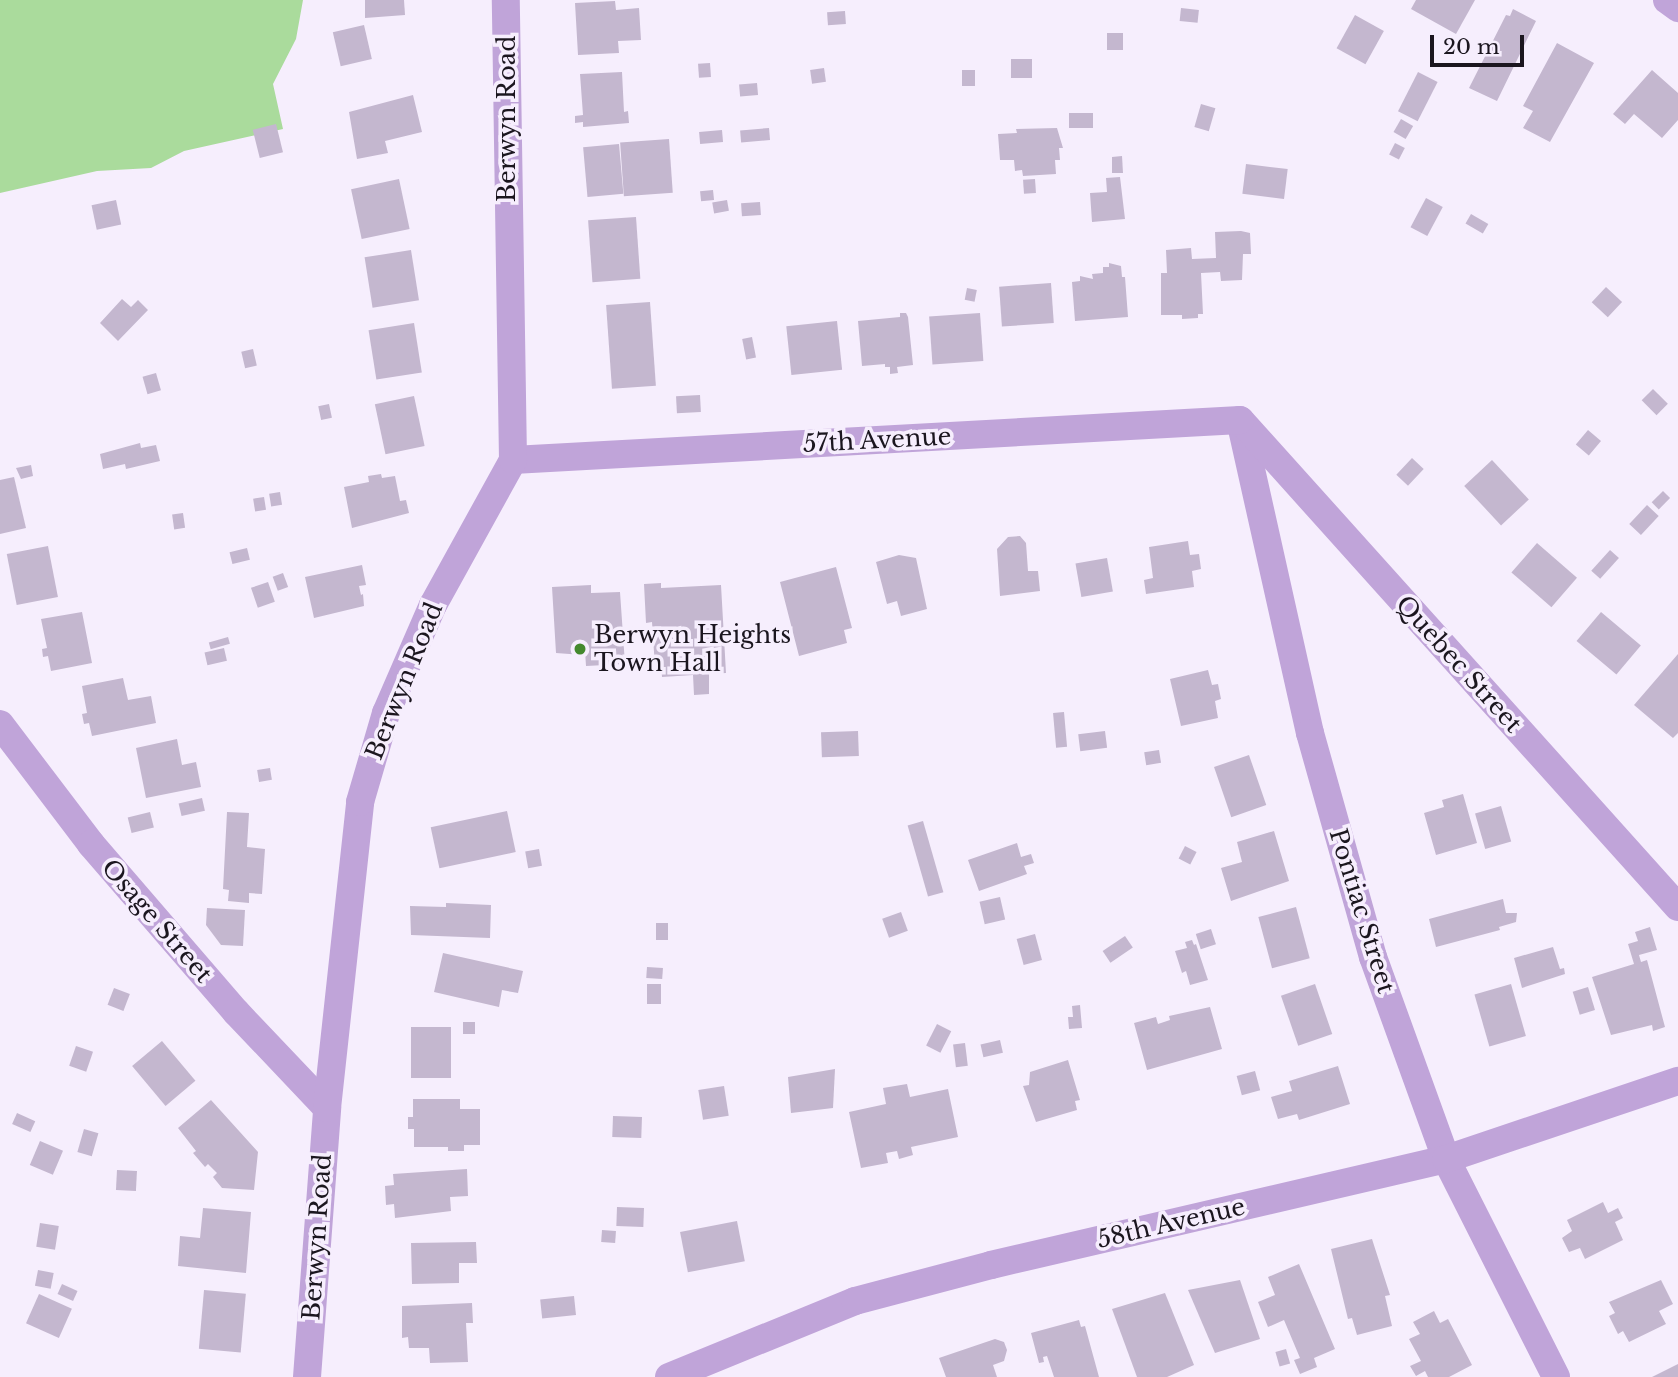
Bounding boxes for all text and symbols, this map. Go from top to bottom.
scale bar [1433,21,1528,65]
text: 20 m [1443,34,1500,60]
street label: Berwyn Road [493,36,521,202]
street label: 57th Avenue [802,422,952,458]
street label: Quebec Street [1390,590,1528,738]
street label: Berwyn Road [359,598,449,764]
place label: Berwyn Heights Town Hall [594,621,791,677]
marker: Berwyn Heights Town Hall [572,641,588,657]
street label: Pontiac Street [1323,825,1401,997]
street label: Osage Street [96,854,218,988]
street label: Berwyn Road [297,1153,337,1321]
street label: 58th Avenue [1094,1192,1248,1254]

